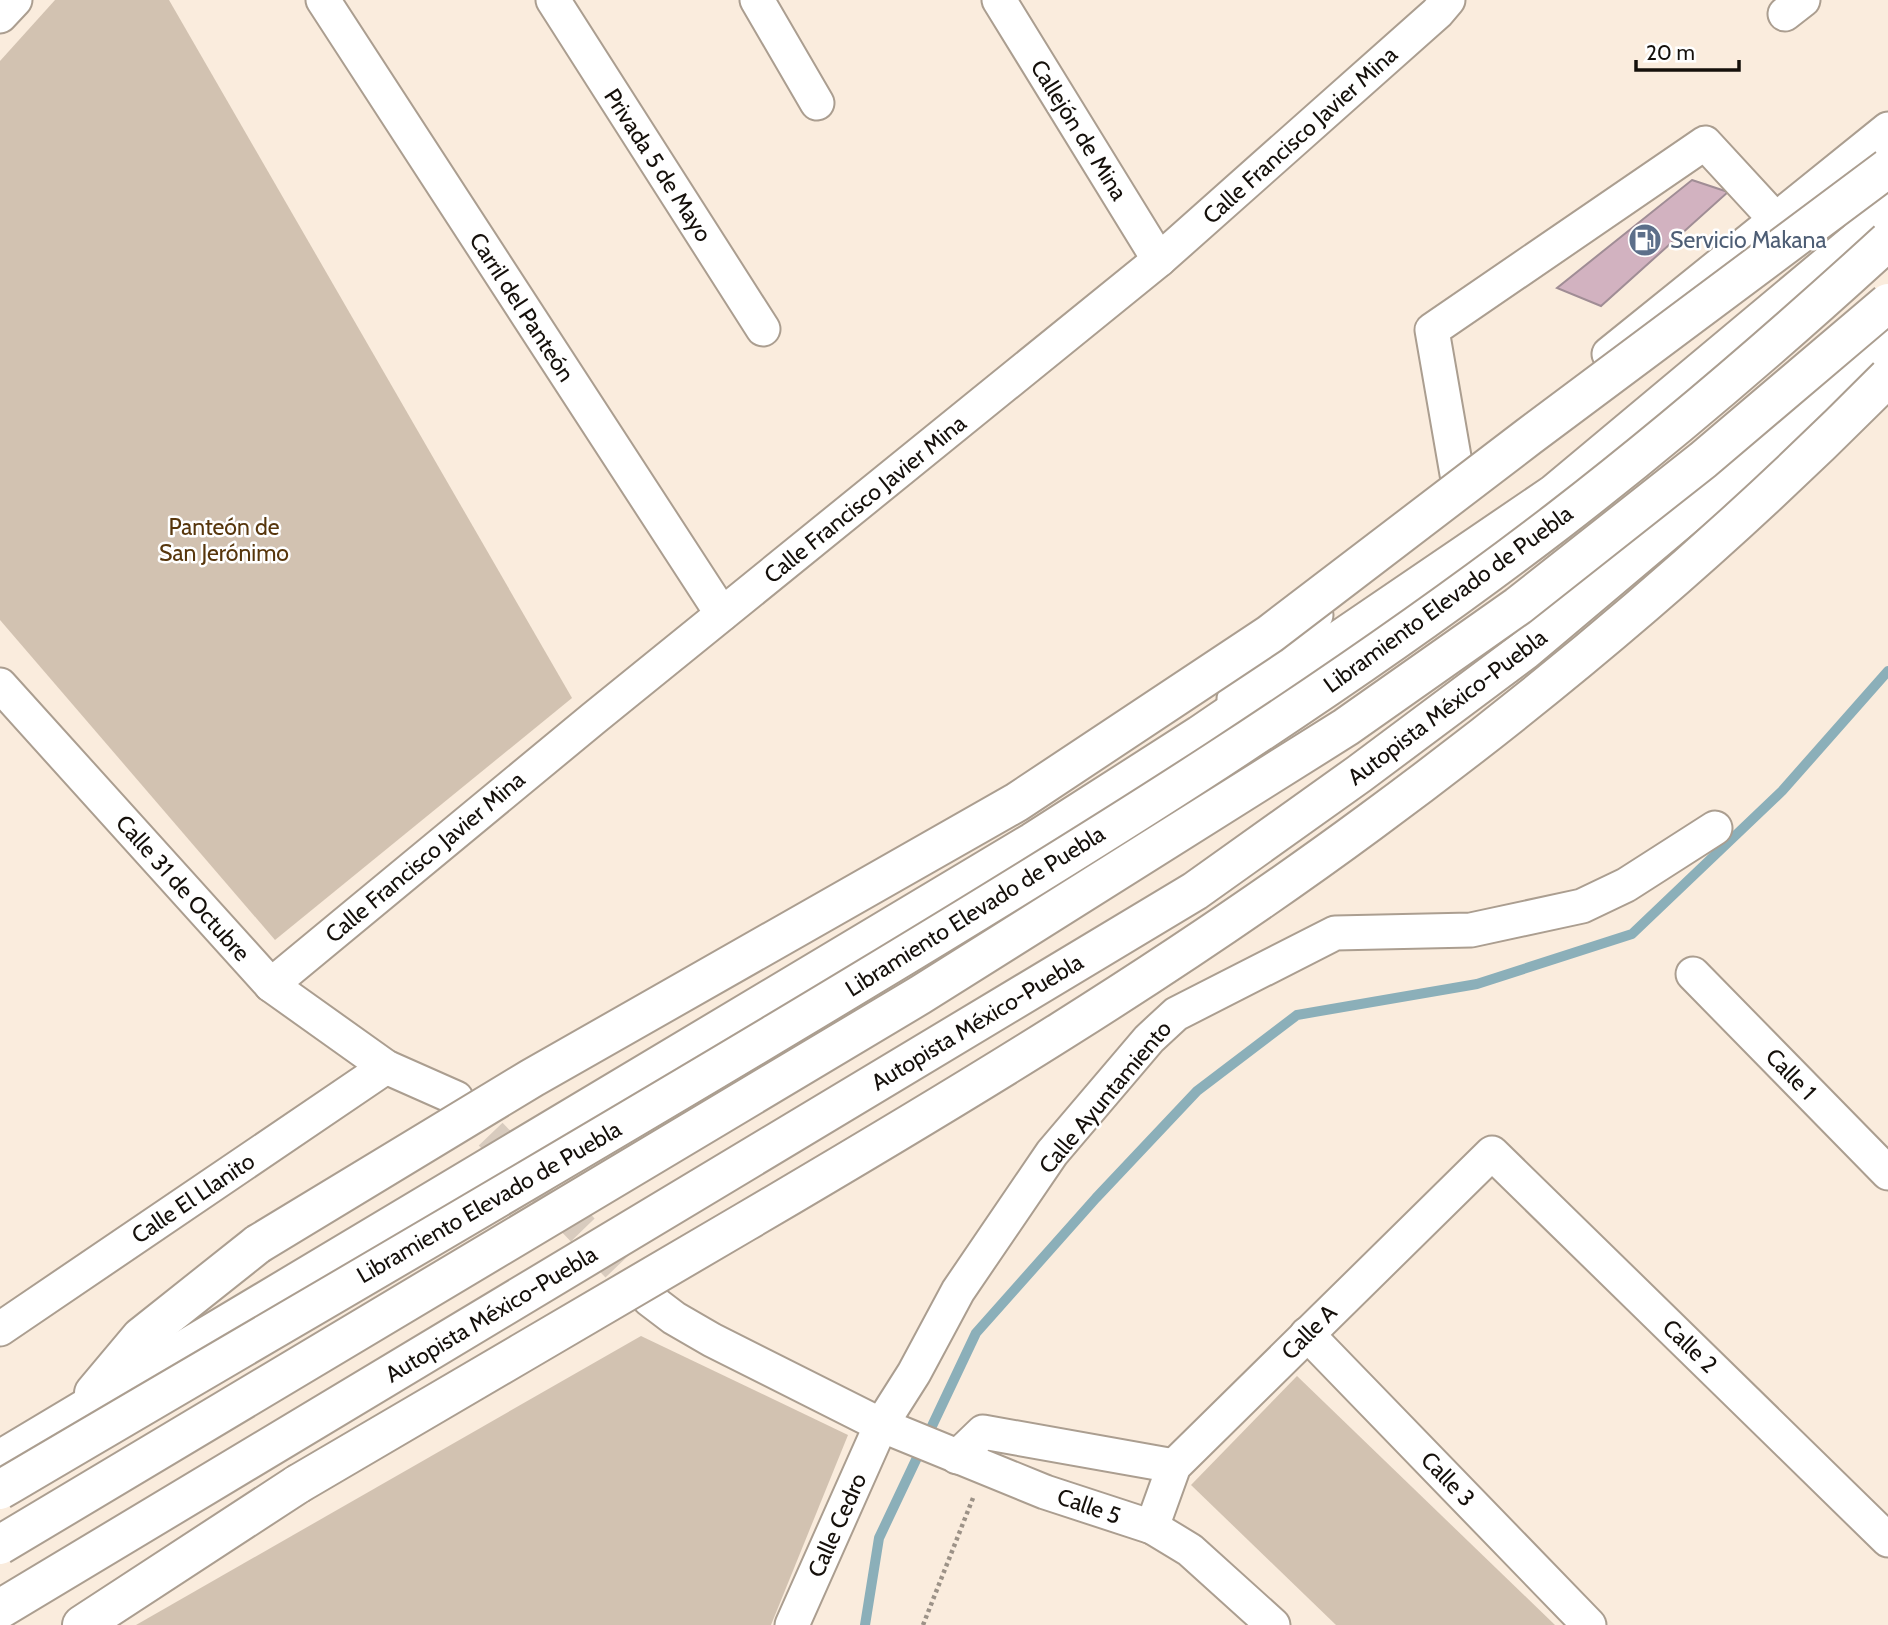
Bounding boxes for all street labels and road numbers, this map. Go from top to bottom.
street label: Calle Francisco Javier Mina [1197,40,1403,230]
street label: Callejón de Mina [1025,55,1133,205]
street label: Privada 5 de Mayo [598,83,718,247]
street label: Carril del Panteón [463,227,581,387]
street label: Calle Francisco Javier Mina [758,409,972,589]
street label: Libramiento Elevado de Puebla [1318,499,1578,699]
street label: Autopista México-Puebla [1342,623,1552,791]
street label: Calle Francisco Javier Mina [320,765,530,949]
street label: Calle 31 de Octubre [110,809,256,967]
street label: Libramiento Elevado de Puebla [840,819,1110,1003]
street label: Autopista México-Puebla [866,948,1088,1096]
street label: Calle Ayuntamiento [1033,1015,1177,1179]
street label: Calle 1 [1760,1043,1822,1105]
street label: Libramiento Elevado de Puebla [352,1115,626,1289]
street label: Calle El Llanito [126,1147,260,1249]
street label: Autopista México-Puebla [380,1240,602,1388]
street label: Calle A [1275,1298,1343,1366]
street label: Calle 2 [1657,1313,1723,1379]
street label: Calle 3 [1415,1446,1481,1512]
street label: Calle Cedro [802,1469,872,1581]
street label: Calle 5 [1054,1482,1124,1530]

